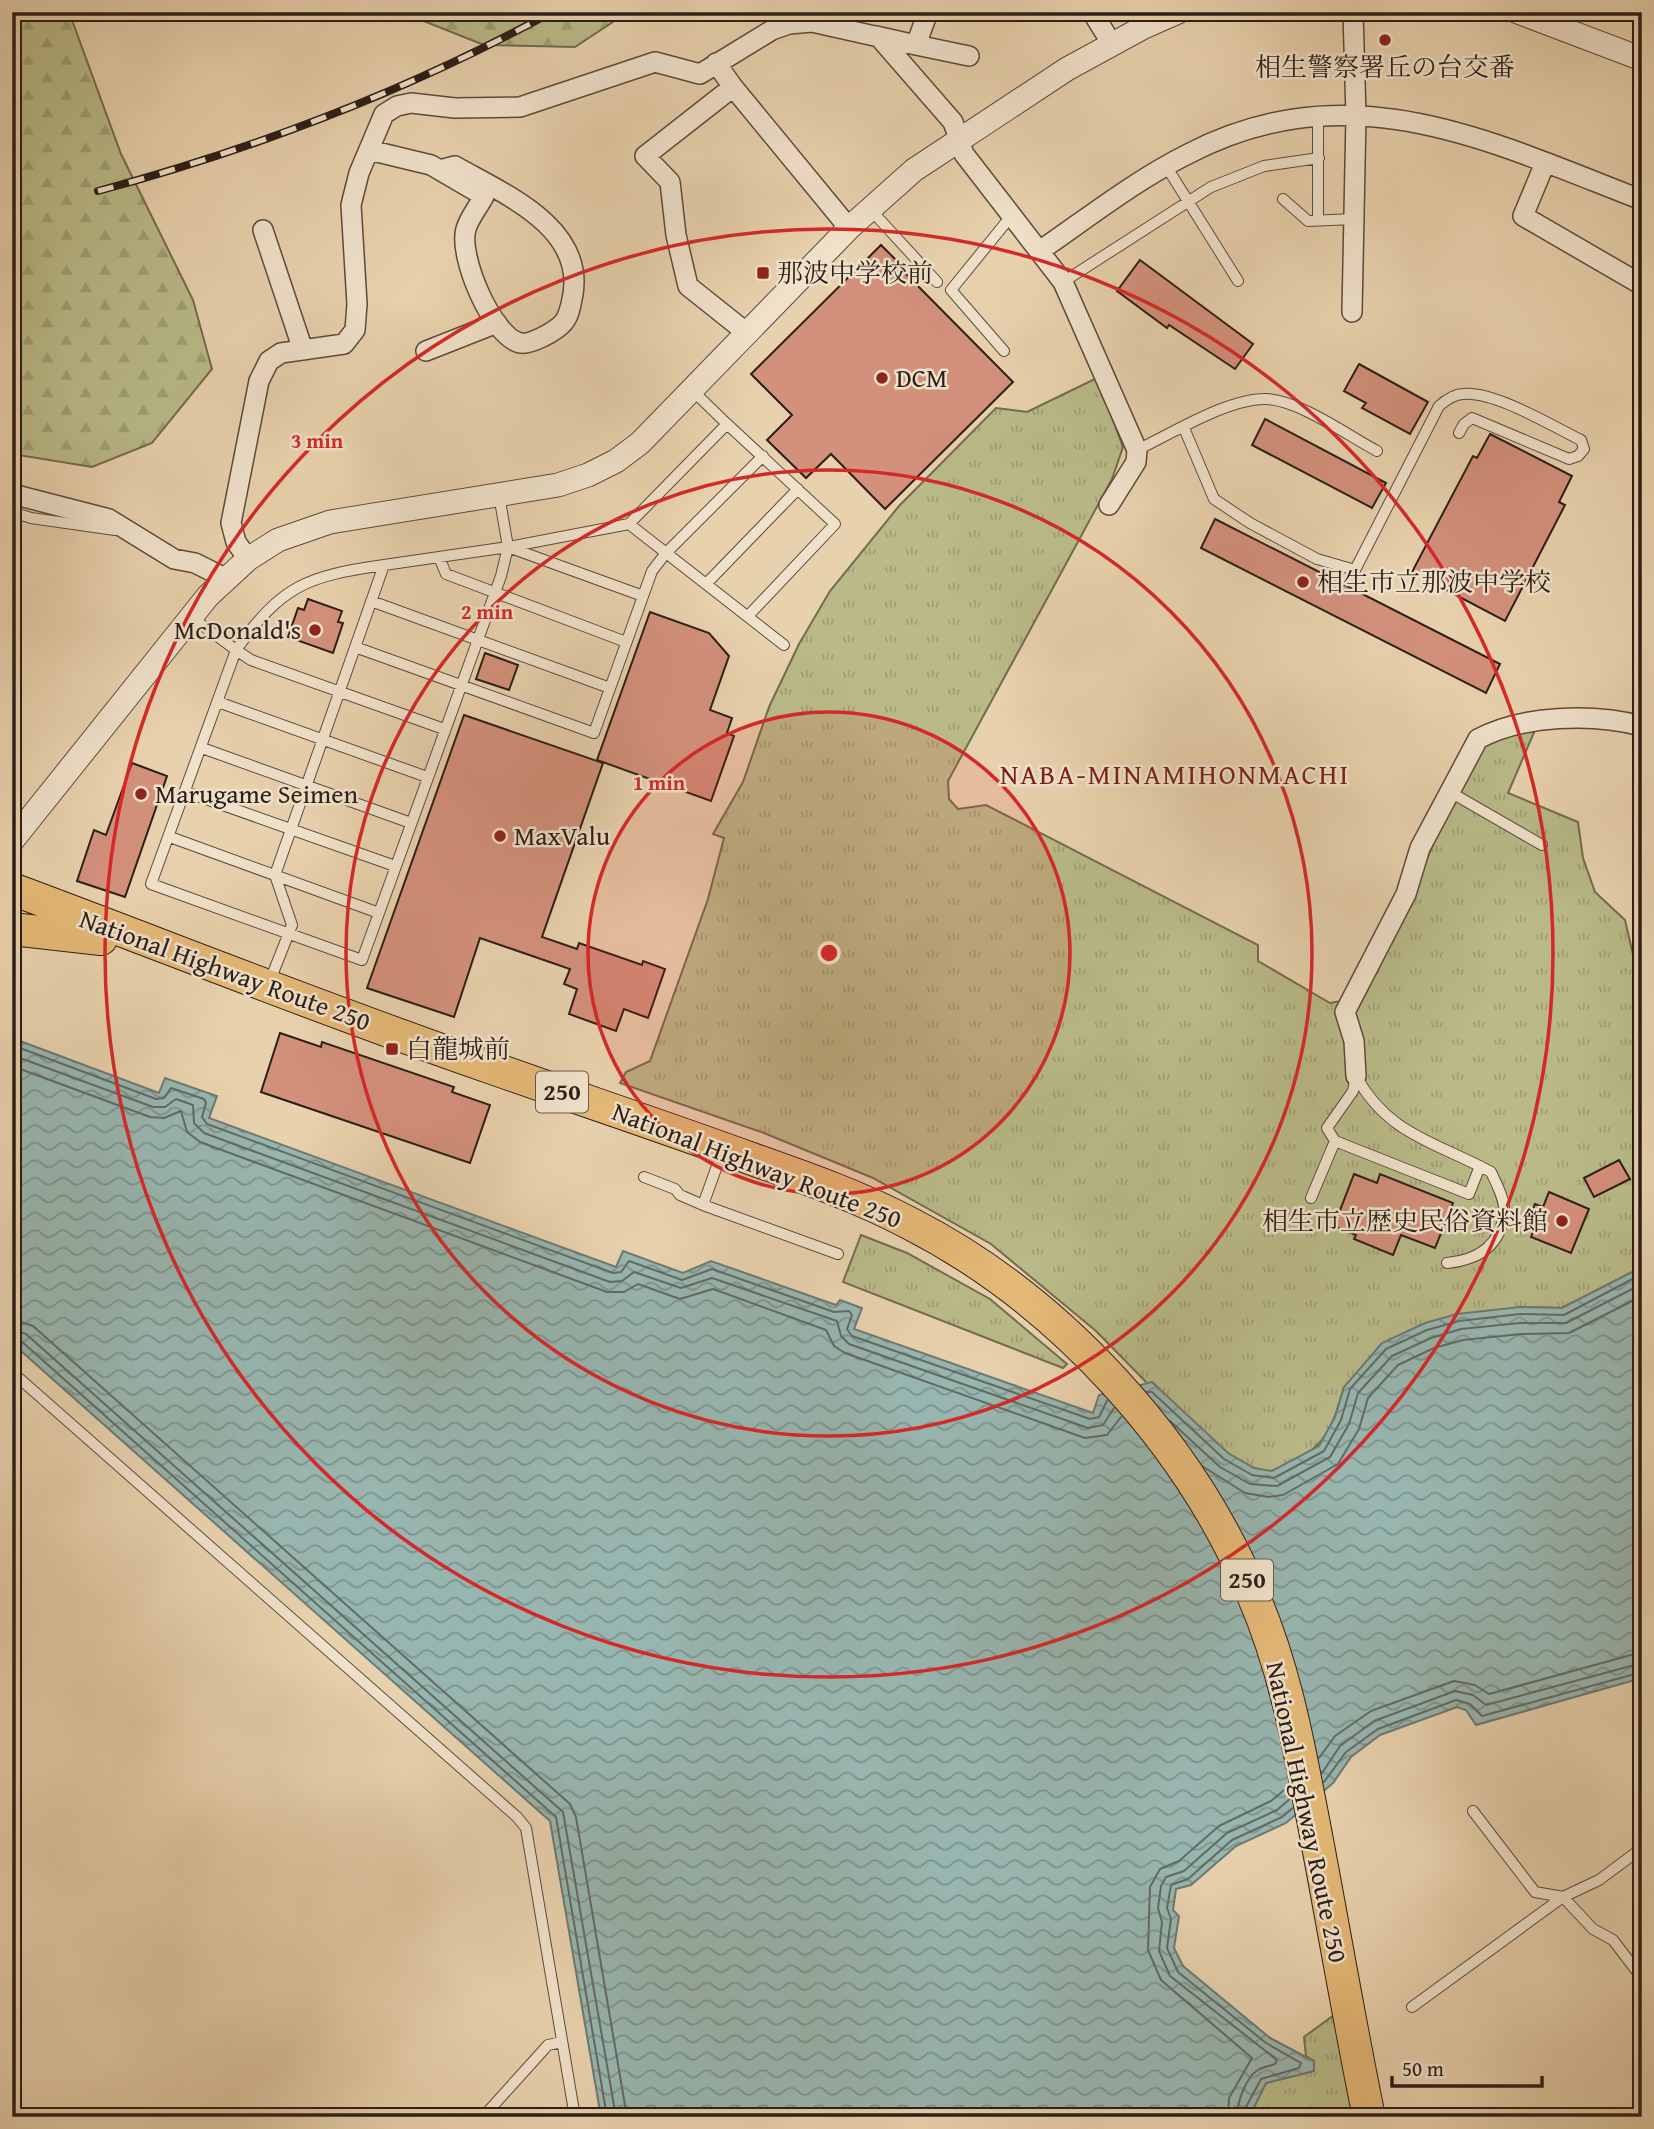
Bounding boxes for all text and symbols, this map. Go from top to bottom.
marker: 相生警察署丘の台交番 [1377,32,1393,48]
place label: 相生警察署丘の台交番 [1255,47,1515,86]
place label: 那波中学校前 [777,253,933,292]
marker: 那波中学校前 [755,265,771,281]
place label: DCM [896,358,947,397]
marker: DCM [874,370,890,386]
text: 3 min [291,425,344,456]
place label: 相生市立那波中学校 [1317,562,1551,601]
marker: 相生市立那波中学校 [1295,574,1311,590]
text: 2 min [461,596,514,627]
place label: McDonald's [174,610,301,649]
marker: McDonald's [307,622,323,638]
district label: NABA-MINAMIHONMACHI [1000,753,1350,794]
text: 1 min [633,767,686,798]
place label: Marugame Seimen [155,774,358,813]
marker: Marugame Seimen [133,786,149,802]
place label: MaxValu [514,816,610,855]
marker: MaxValu [492,828,508,844]
street label: National Highway Route 250 [74,899,376,1040]
centre of rings [817,941,841,965]
place label: 白龍城前 [406,1029,510,1068]
marker: 白龍城前 [384,1041,400,1057]
road number: 250 [536,1072,588,1112]
street label: National Highway Route 250 [607,1091,907,1238]
place label: 相生市立歴史民俗資料館 [1262,1201,1548,1240]
marker: 相生市立歴史民俗資料館 [1554,1213,1570,1229]
road number: 250 [1221,1560,1273,1600]
street label: National Highway Route 250 [1256,1658,1358,1966]
scale bar [1392,2045,1542,2089]
text: 50 m [1402,2053,1444,2084]

